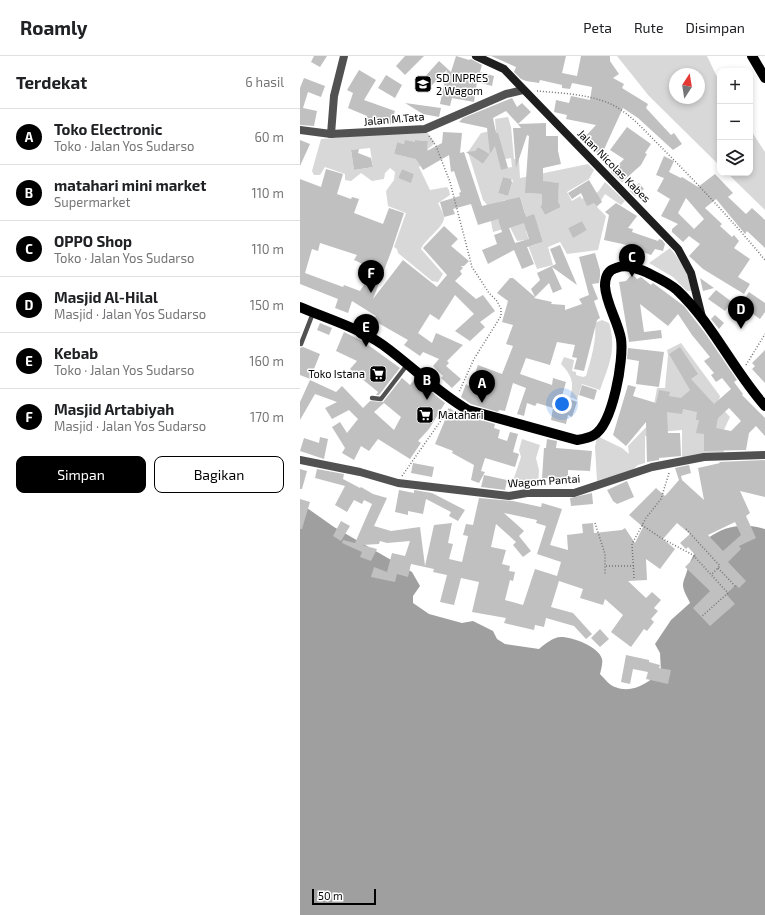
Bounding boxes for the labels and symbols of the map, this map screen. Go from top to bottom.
north arrow [669,68,705,104]
place label: SD INPRES 2 Wagom [436,71,488,97]
school or university icon: SD INPRES 2 Wagom [413,74,433,94]
street label: Jalan M.Tata [363,109,425,128]
street label: Jalan Nicolas Kabes [575,127,654,205]
pin: C [619,244,645,277]
pin: F [358,260,384,293]
pin: D [728,296,754,329]
pin: E [353,314,379,347]
supermarket icon: Toko Istana [368,364,388,384]
place label: Toko Istana [308,367,365,380]
pin: B [414,367,440,400]
pin: A [469,370,495,403]
your location [552,394,572,414]
supermarket icon: Matahari [415,405,435,425]
place label: Matahari [438,408,484,421]
street label: Wagom Pantai [507,471,581,490]
scale bar [312,887,376,906]

